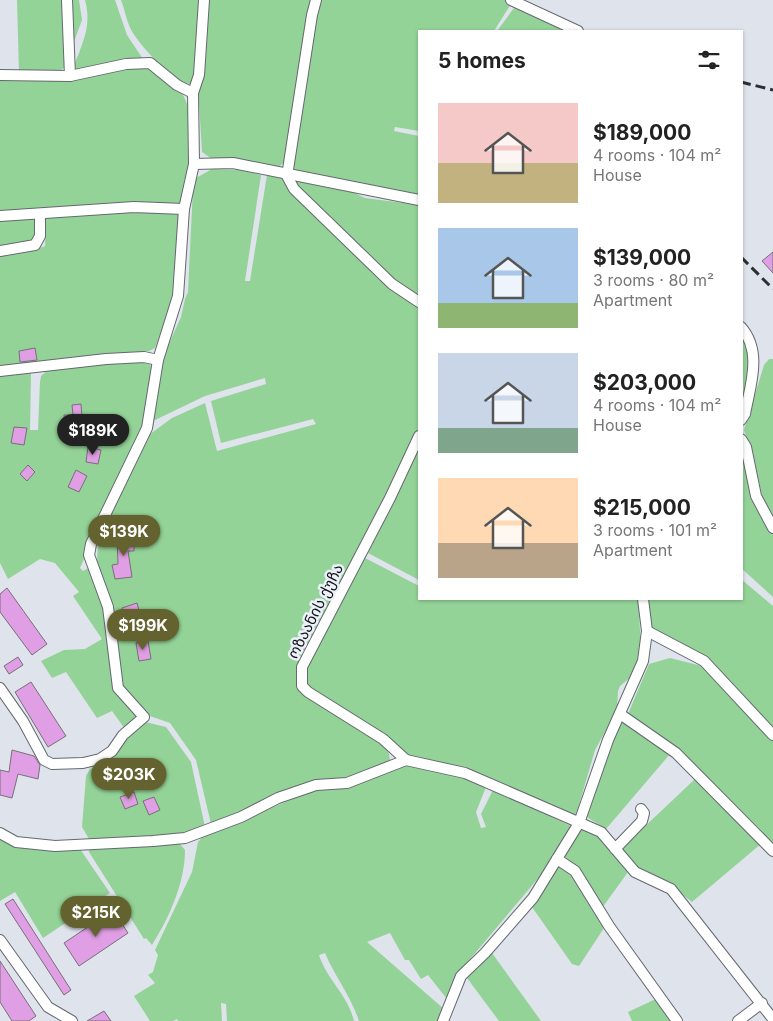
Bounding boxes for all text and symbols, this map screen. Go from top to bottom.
icon: filters [695,46,723,74]
text: 5 homes [438,48,526,73]
text: $189,000 [593,120,691,145]
icon: home [478,123,538,183]
text: 4 rooms · 104 m² [593,145,721,165]
text: House [593,165,642,185]
text: $139,000 [593,245,691,270]
icon: home [478,248,538,308]
text: 3 rooms · 80 m² [593,270,714,290]
text: Apartment [593,290,673,310]
text: $203,000 [593,370,696,395]
icon: home [478,373,538,433]
text: 4 rooms · 104 m² [593,395,721,415]
pin: $189K [58,414,128,456]
text: House [593,415,642,435]
text: $189K [68,420,118,440]
text: $215,000 [593,495,691,520]
icon: home [478,498,538,558]
pin: $139K [89,514,159,557]
text: 3 rooms · 101 m² [593,520,717,540]
text: $139K [99,521,149,541]
text: Apartment [593,540,673,560]
street label: ოზაანის ქუჩა [283,560,347,662]
pin: $199K [108,608,178,651]
text: $199K [118,615,168,635]
pin: $203K [94,758,164,800]
text: $203K [102,764,156,784]
pin: $215K [61,896,131,938]
text: $215K [71,902,121,922]

